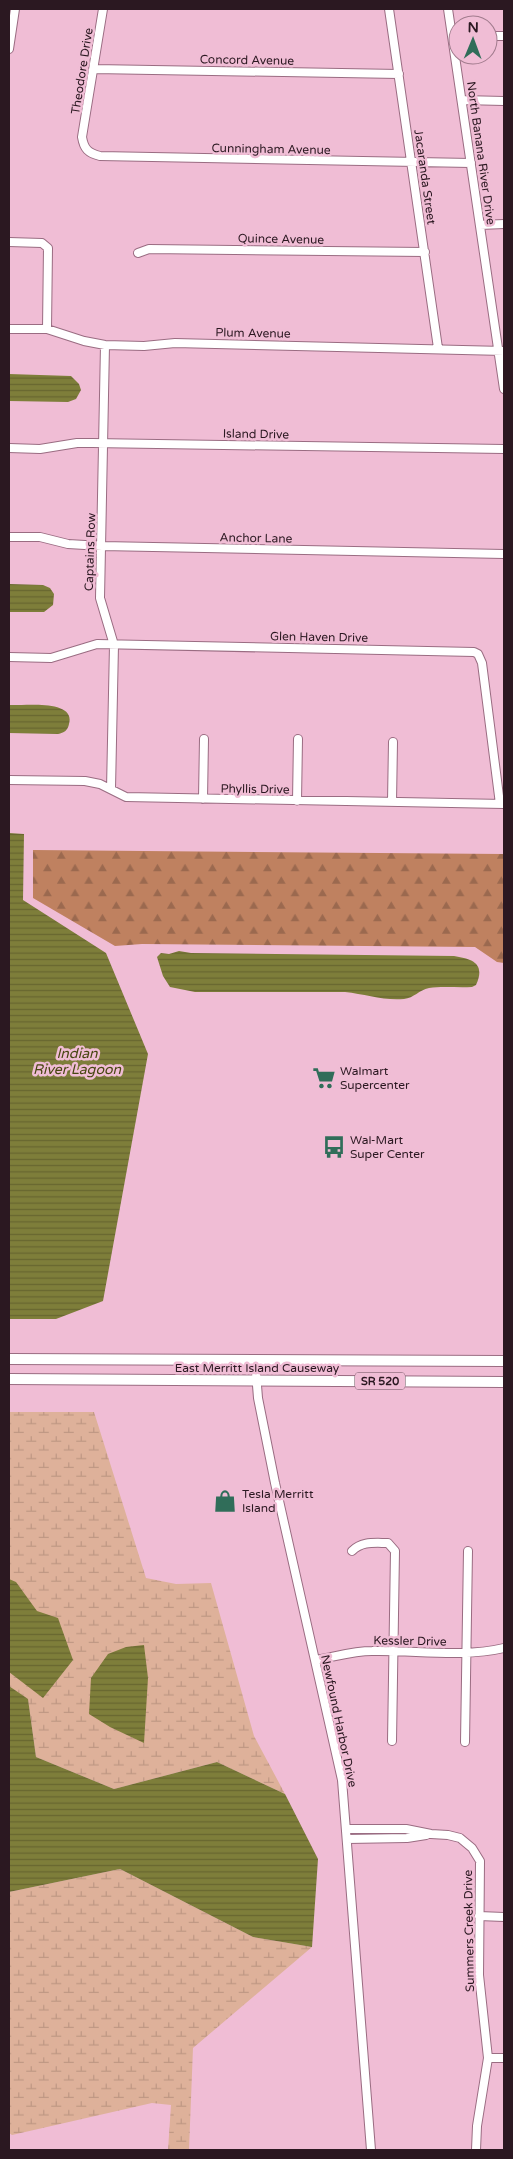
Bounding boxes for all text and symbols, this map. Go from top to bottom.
north arrow [448,15,498,65]
text: N [467,19,479,36]
street label: Theodore Drive [68,27,96,115]
street label: Concord Avenue [200,52,295,68]
street label: North Banana River Drive [464,80,498,226]
street label: Jacaranda Street [411,129,439,226]
street label: Cunningham Avenue [211,141,331,157]
street label: Quince Avenue [238,231,325,247]
street label: Plum Avenue [215,325,291,341]
street label: Island Drive [223,426,289,442]
street label: Captains Row [82,512,98,591]
street label: Anchor Lane [220,530,293,546]
street label: Glen Haven Drive [270,629,368,645]
street label: Phyllis Drive [220,781,290,797]
water label: Indian River Lagoon [33,1045,121,1078]
place label: Walmart Supercenter [340,1064,410,1092]
supermarket icon: Walmart Supercenter [311,1065,337,1091]
place label: Wal-Mart Super Center [350,1133,425,1161]
bus stop icon: Wal-Mart Super Center [321,1134,347,1160]
street label: East Merritt Island Causeway [175,1361,340,1375]
road number: SR 520 [355,1372,405,1390]
place label: Tesla Merritt Island [242,1487,314,1515]
shop icon: Tesla Merritt Island [212,1488,238,1514]
street label: Kessler Drive [373,1633,447,1649]
street label: Newfound Harbor Drive [318,1653,360,1789]
street label: Summers Creek Drive [461,1870,477,1992]

